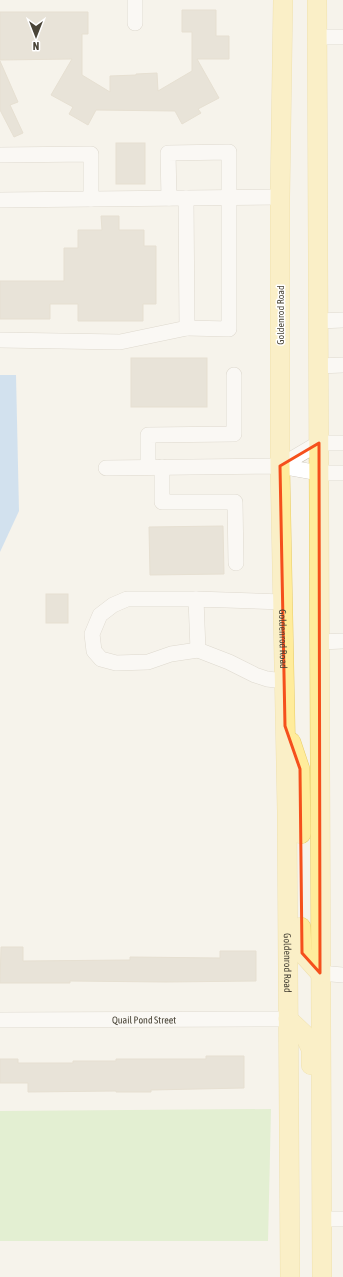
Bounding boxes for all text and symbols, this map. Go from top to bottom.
north arrow [16,16,56,56]
text: N [33,40,39,52]
street label: Goldenrod Road [275,285,286,345]
street label: Goldenrod Road [277,609,289,669]
street label: Goldenrod Road [282,933,293,993]
street label: Quail Pond Street [112,1014,176,1026]

